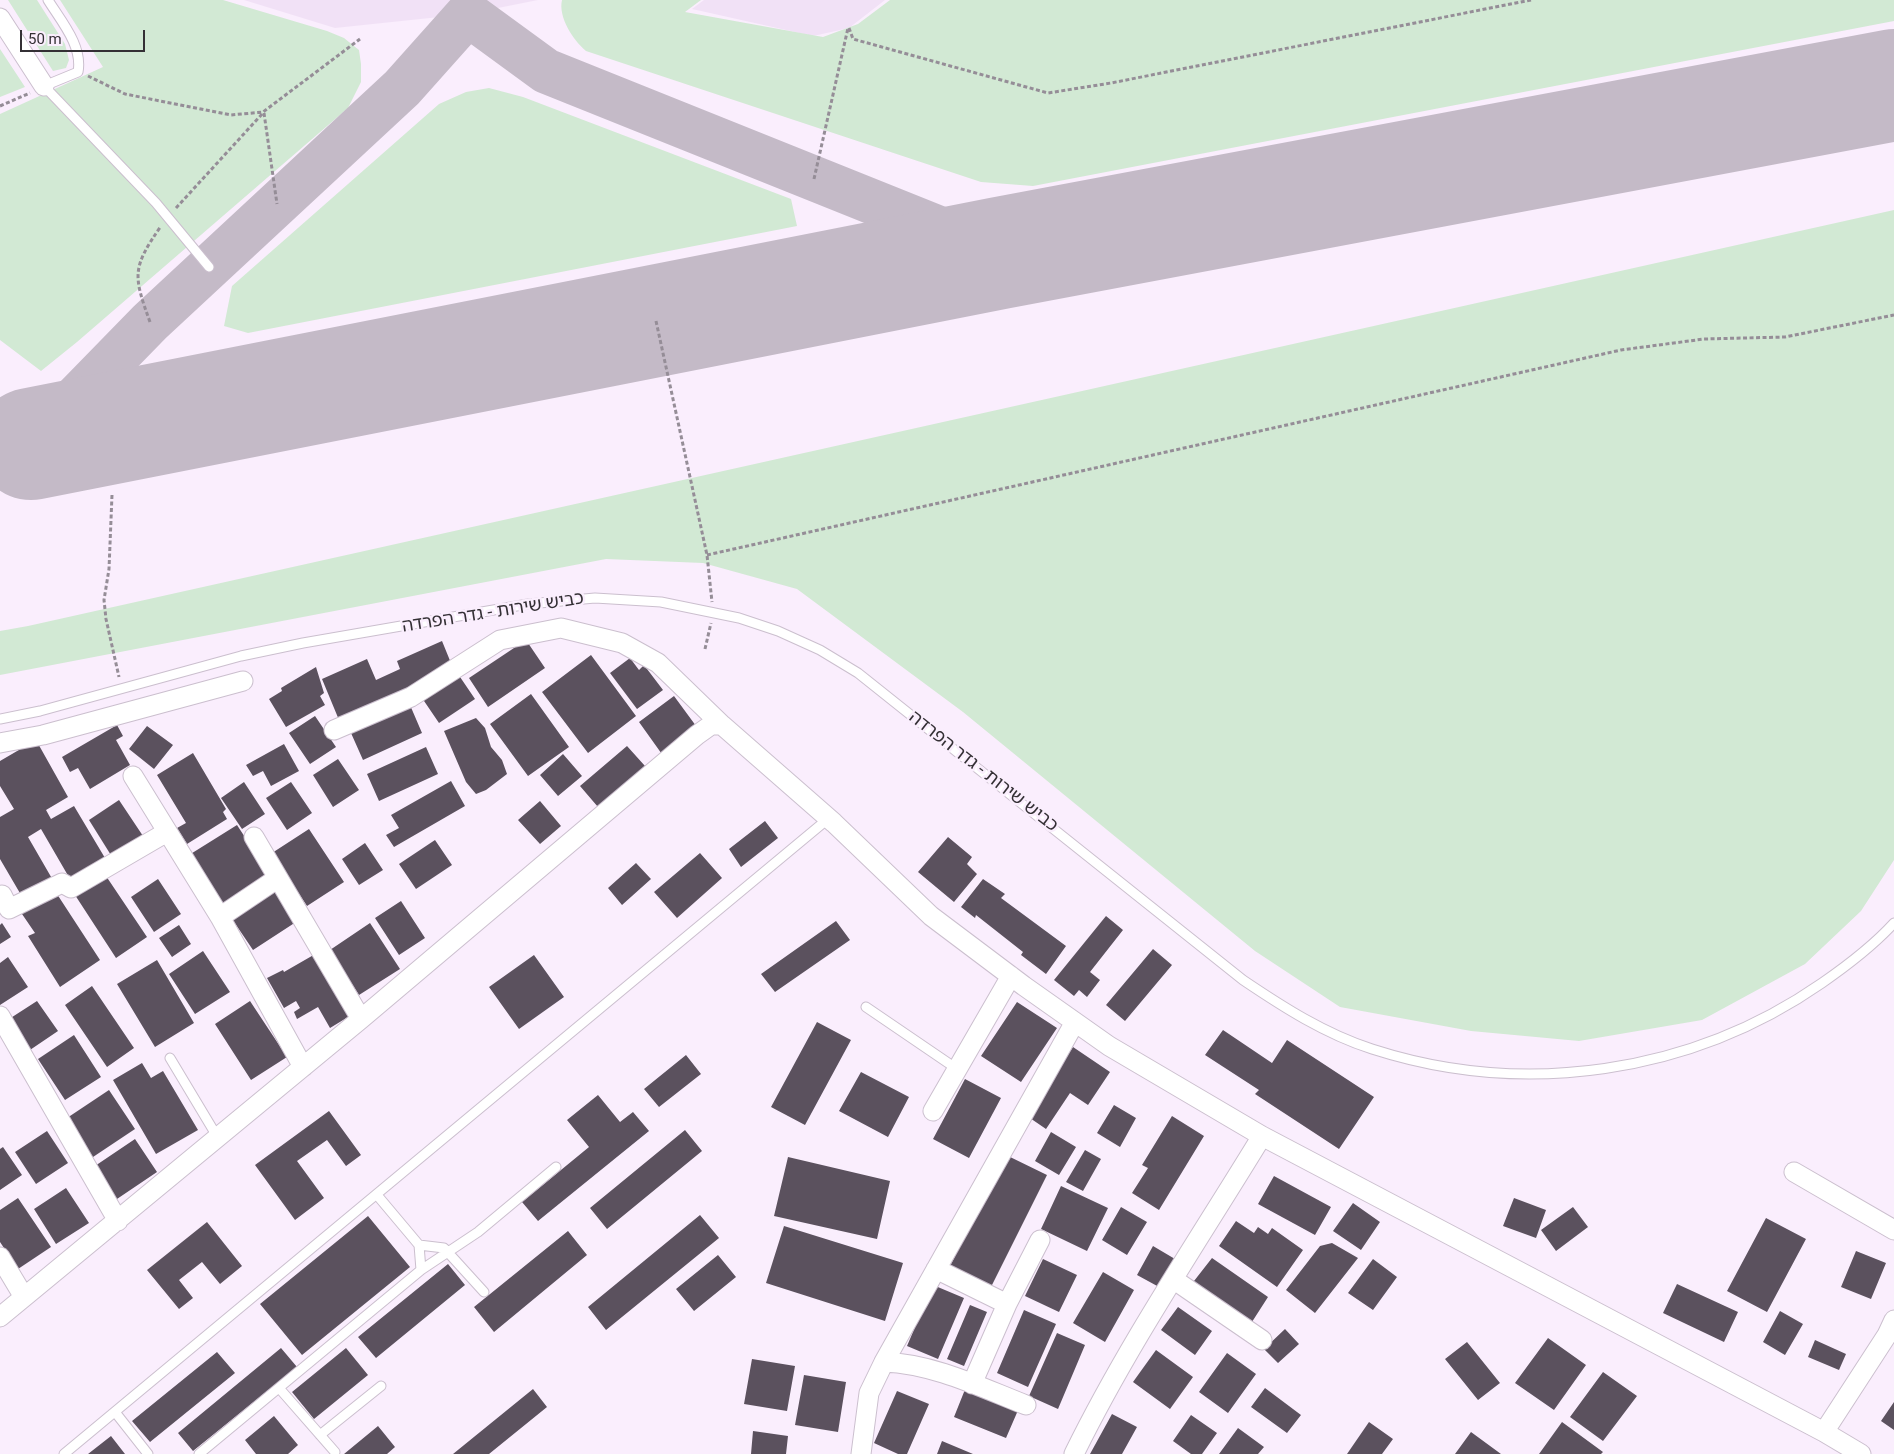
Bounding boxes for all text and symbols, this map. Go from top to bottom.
scale bar [22,20,148,52]
text: 50 m [28,30,62,48]
street label: כביש שירות - גדר הפרדה [401,588,585,638]
street label: כביש שירות - גדר הפרדה [904,707,1062,837]

